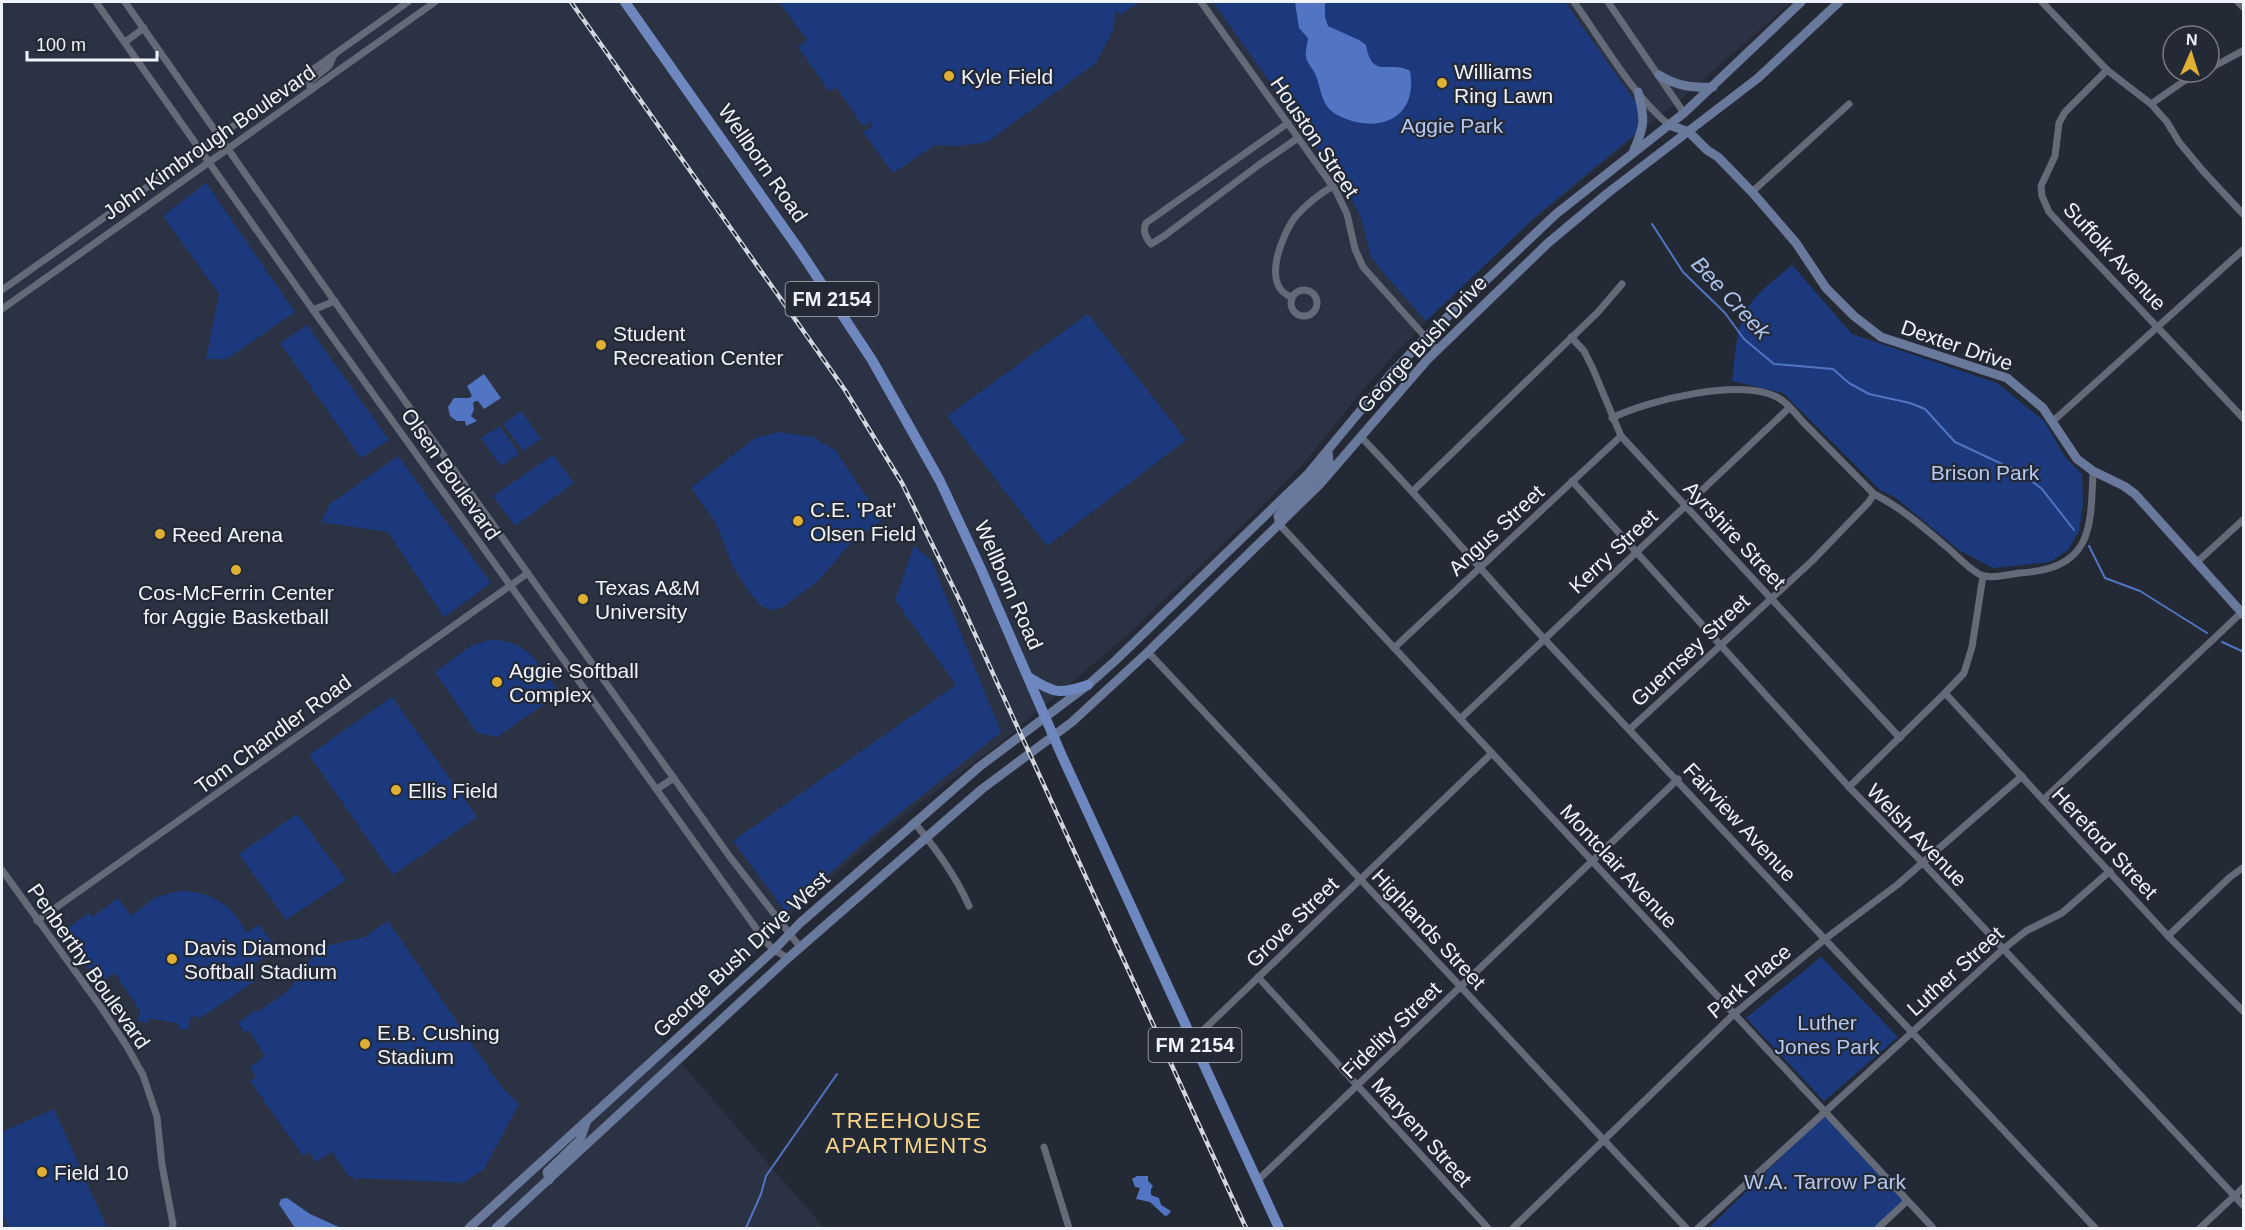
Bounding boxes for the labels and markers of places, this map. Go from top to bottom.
place label: Williams Ring Lawn [1454,60,1553,107]
place label: Kyle Field [961,65,1053,88]
marker: Kyle Field [942,69,956,83]
marker: Williams Ring Lawn [1435,76,1449,90]
place label: Student Recreation Center [613,322,783,369]
marker: Student Recreation Center [594,338,608,352]
place label: C.E. 'Pat' Olsen Field [810,498,916,545]
marker: C.E. 'Pat' Olsen Field [791,514,805,528]
place label: Reed Arena [172,523,283,546]
marker: Reed Arena [153,527,167,541]
marker: Cos-McFerrin Center for Aggie Basketball [229,563,243,577]
place label: Texas A&M University [595,576,700,623]
place label: Cos-McFerrin Center for Aggie Basketball [138,581,334,628]
marker: Texas A&M University [576,592,590,606]
place label: Aggie Softball Complex [509,659,639,706]
marker: Aggie Softball Complex [490,675,504,689]
place label: Ellis Field [408,779,498,802]
marker: Ellis Field [389,783,403,797]
place label: Davis Diamond Softball Stadium [184,936,337,983]
marker: Davis Diamond Softball Stadium [165,952,179,966]
place label: E.B. Cushing Stadium [377,1021,500,1068]
marker: E.B. Cushing Stadium [358,1037,372,1051]
place label: Field 10 [54,1161,129,1184]
marker: Field 10 [35,1165,49,1179]

